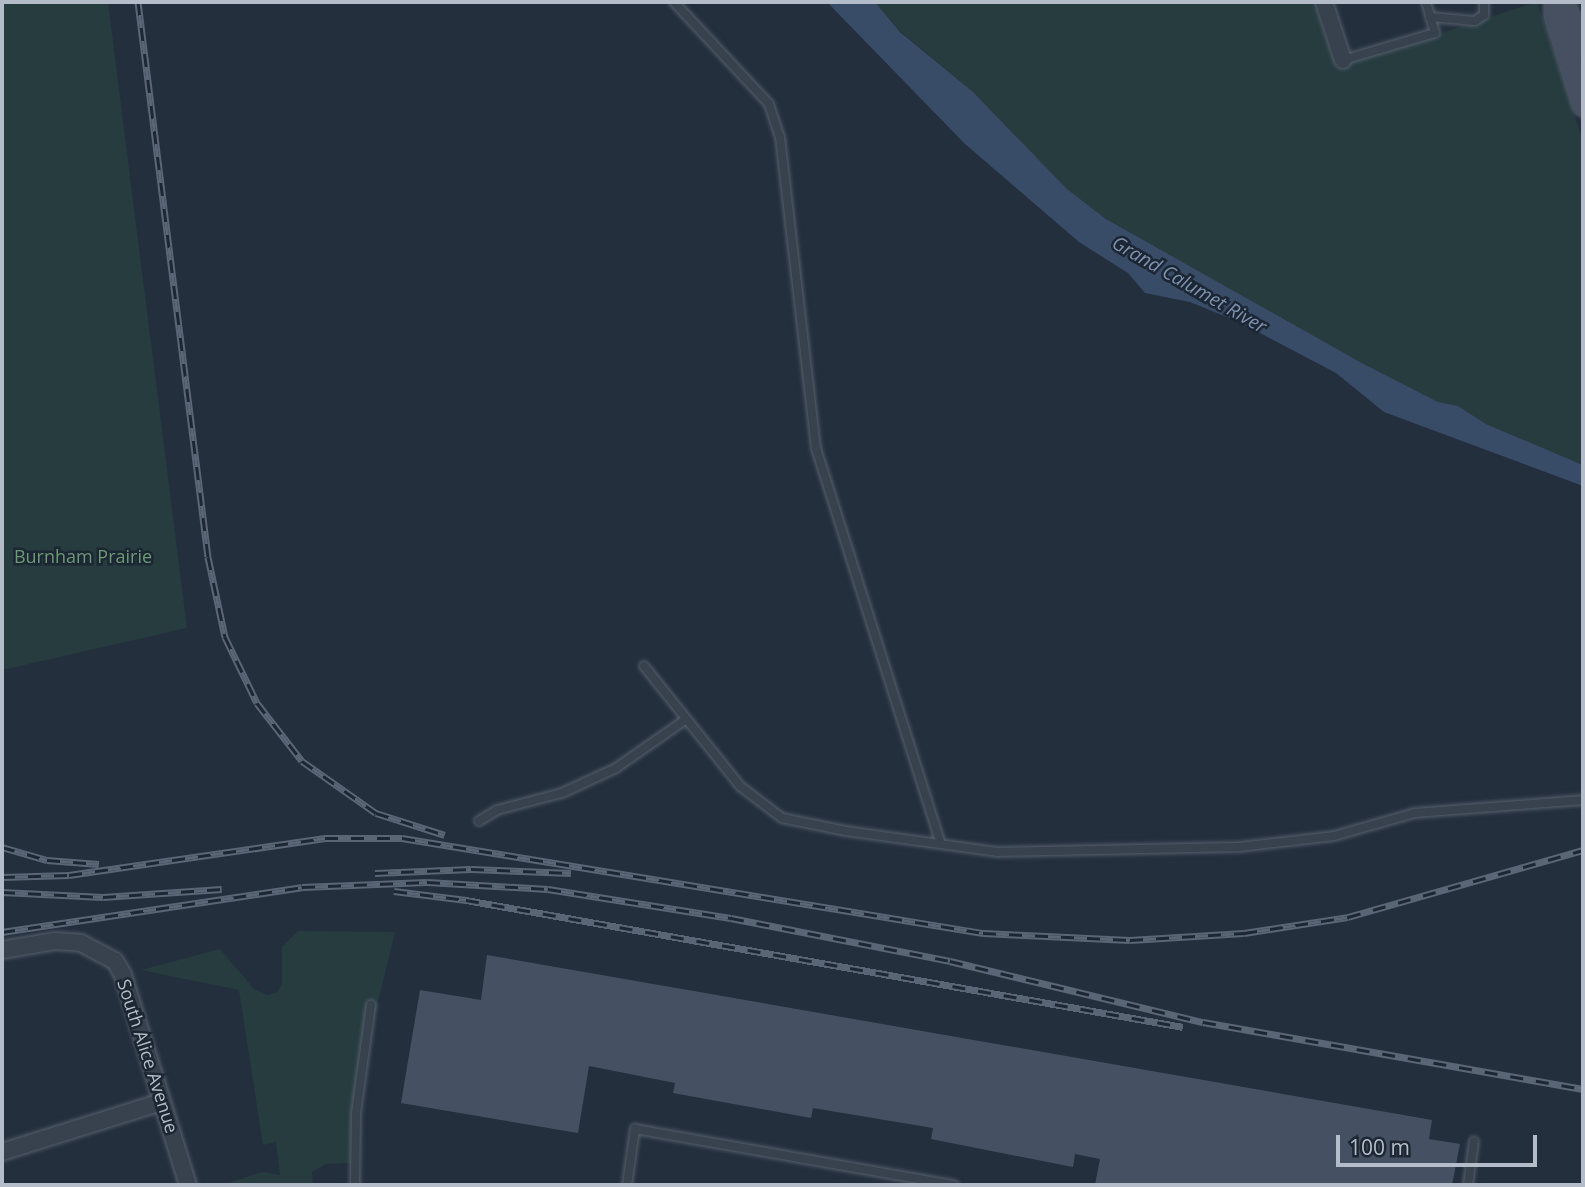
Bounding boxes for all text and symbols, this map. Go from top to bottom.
water label: Grand Calumet River [1108,232,1270,338]
park label: Burnham Prairie [14,545,152,567]
street label: South Alice Avenue [113,976,183,1136]
scale bar [1340,1120,1541,1164]
text: 100 m [1349,1133,1410,1161]

